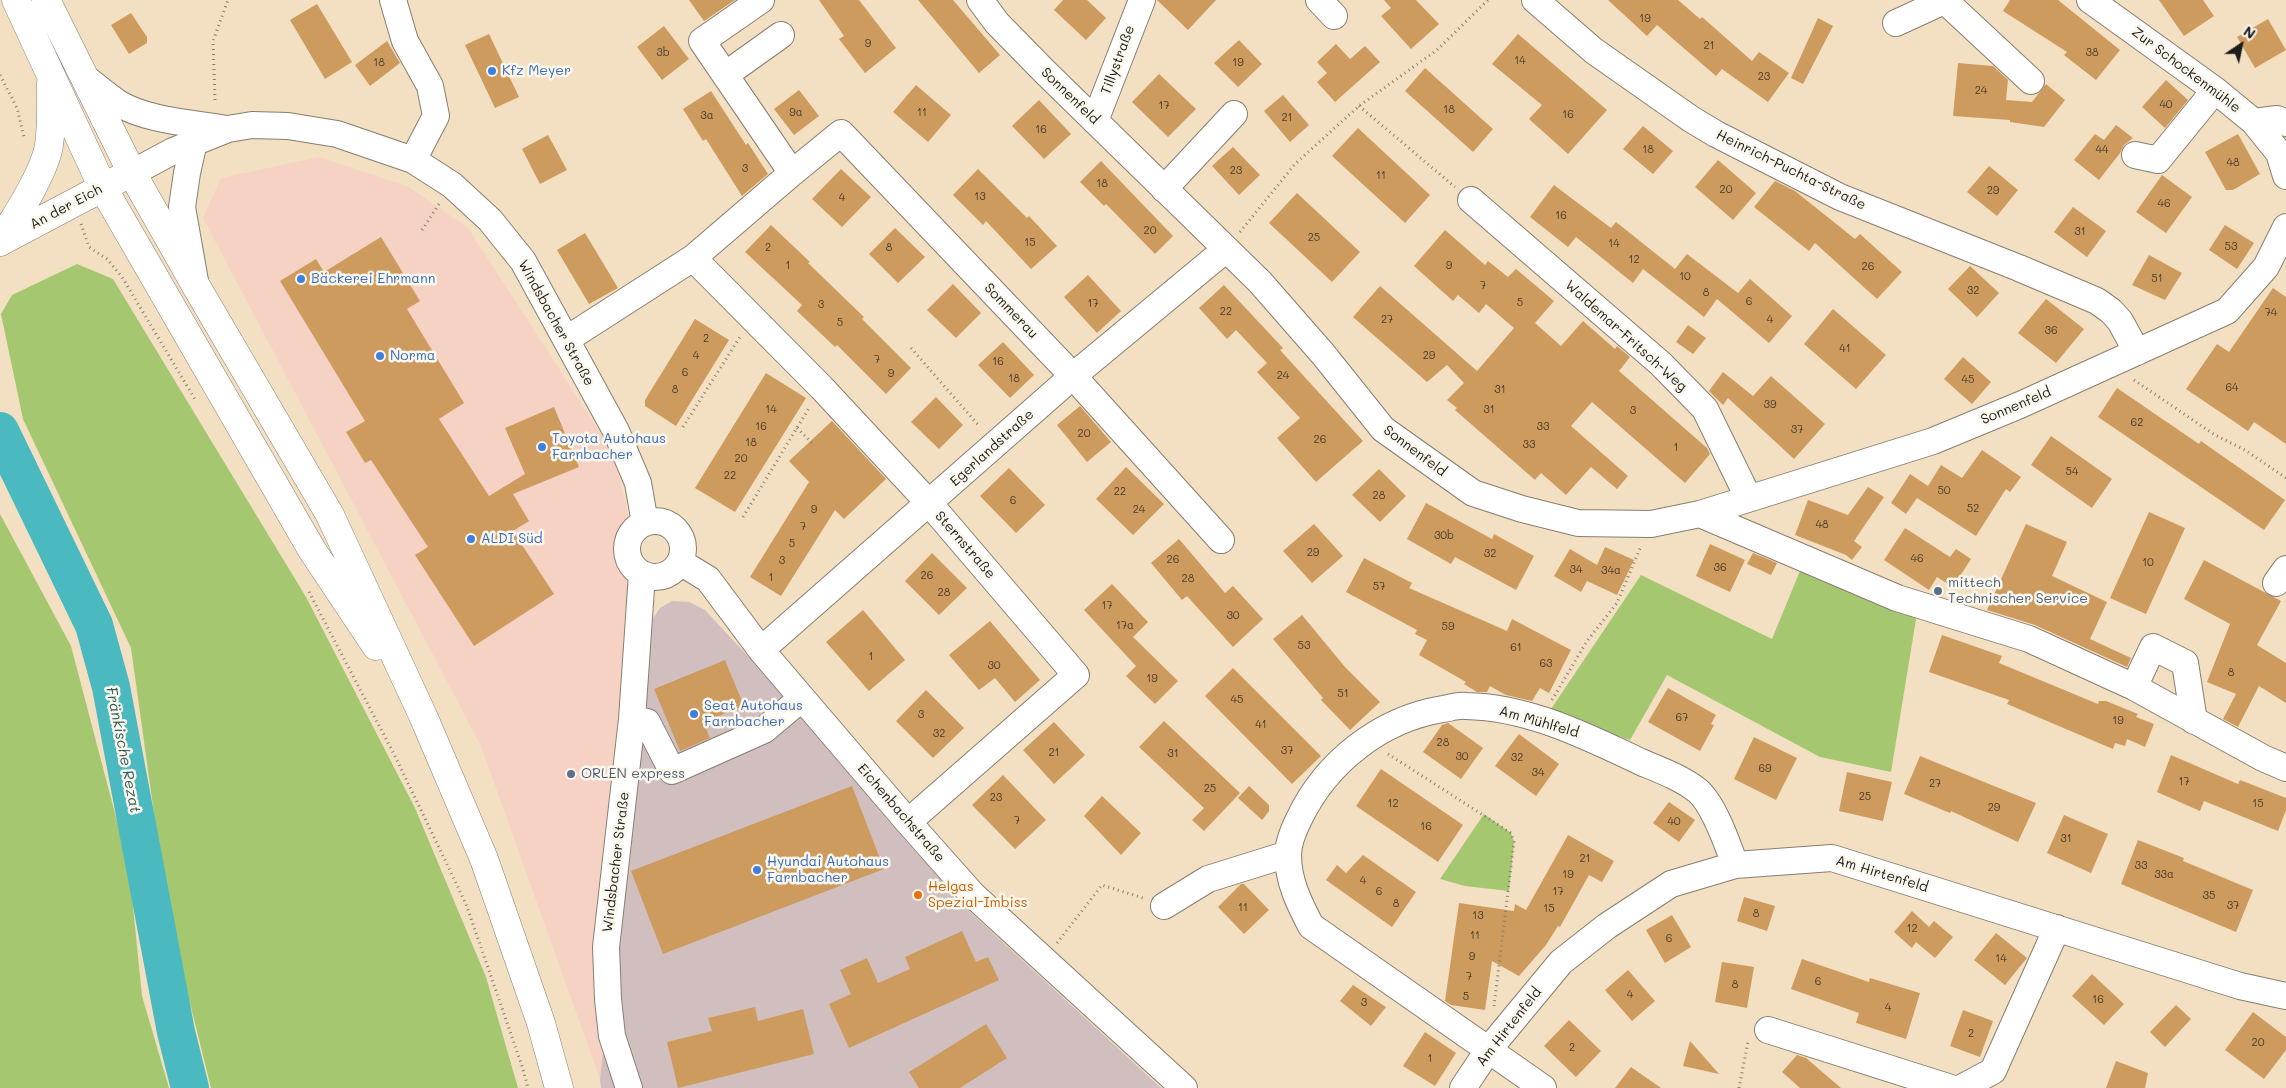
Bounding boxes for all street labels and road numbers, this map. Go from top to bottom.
street label: Tillystraße [1098,23,1138,97]
street label: Zur Schockenmühle [2128,24,2244,116]
street label: Sonnenfeld [1037,64,1103,128]
street label: Heinrich-Puchta-Straße [1713,126,1869,214]
street label: An der Eich [27,181,105,233]
street label: Windsbacher Straße [514,257,598,389]
street label: Waldemar-Fritsch-Weg [1562,277,1690,395]
street label: Sommerau [980,280,1042,342]
street label: Sonnenfeld [1978,384,2054,428]
street label: Egerlandstraße [947,406,1037,490]
street label: Sonnenfeld [1380,422,1450,480]
street label: Sternstraße [931,508,999,582]
street label: Am Mühlfeld [1497,703,1581,741]
street label: Eichenbachstraße [854,760,948,866]
street label: Windsbacher Straße [599,791,633,933]
street label: Am Hirtenfeld [1834,852,1930,896]
street label: Am Hirtenfeld [1473,984,1545,1070]

